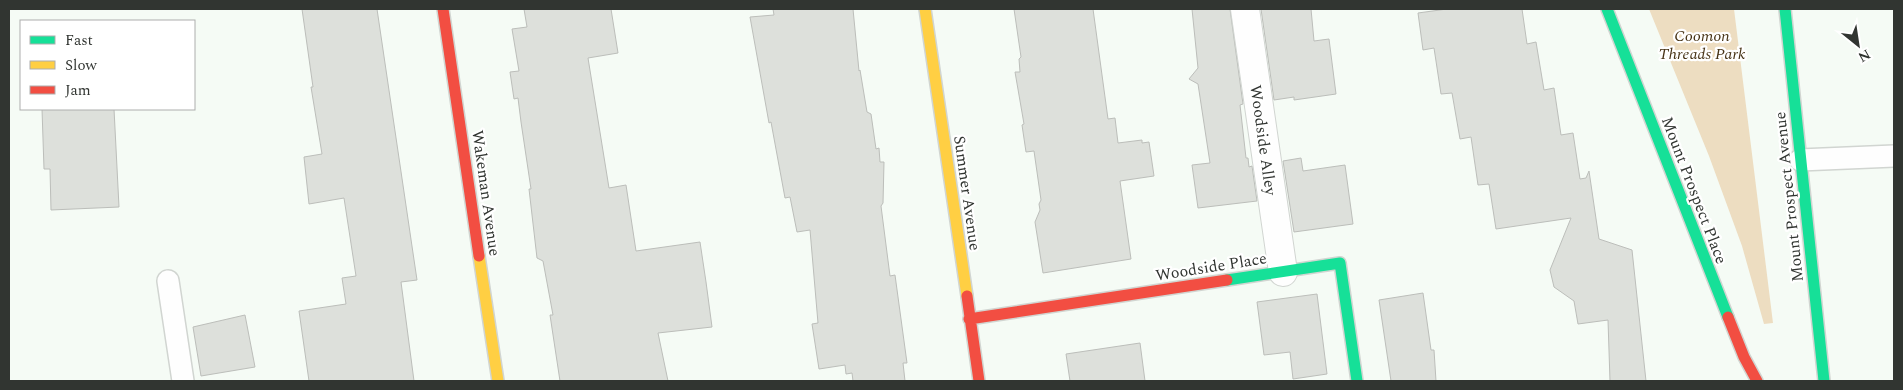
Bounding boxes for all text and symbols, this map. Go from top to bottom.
legend [20,20,195,110]
north arrow [1833,20,1883,70]
park label: Coomon Threads Park [1659,24,1746,66]
text: Fast [65,29,93,52]
text: N [1854,44,1874,68]
text: Slow [65,54,97,77]
text: Jam [65,79,91,102]
street label: Woodside Alley [1243,83,1283,198]
street label: Mount Prospect Avenue [1768,111,1810,283]
street label: Mount Prospect Place [1655,113,1733,268]
street label: Wakeman Avenue [465,129,507,258]
street label: Summer Avenue [947,134,987,252]
street label: Woodside Place [1154,246,1269,288]

